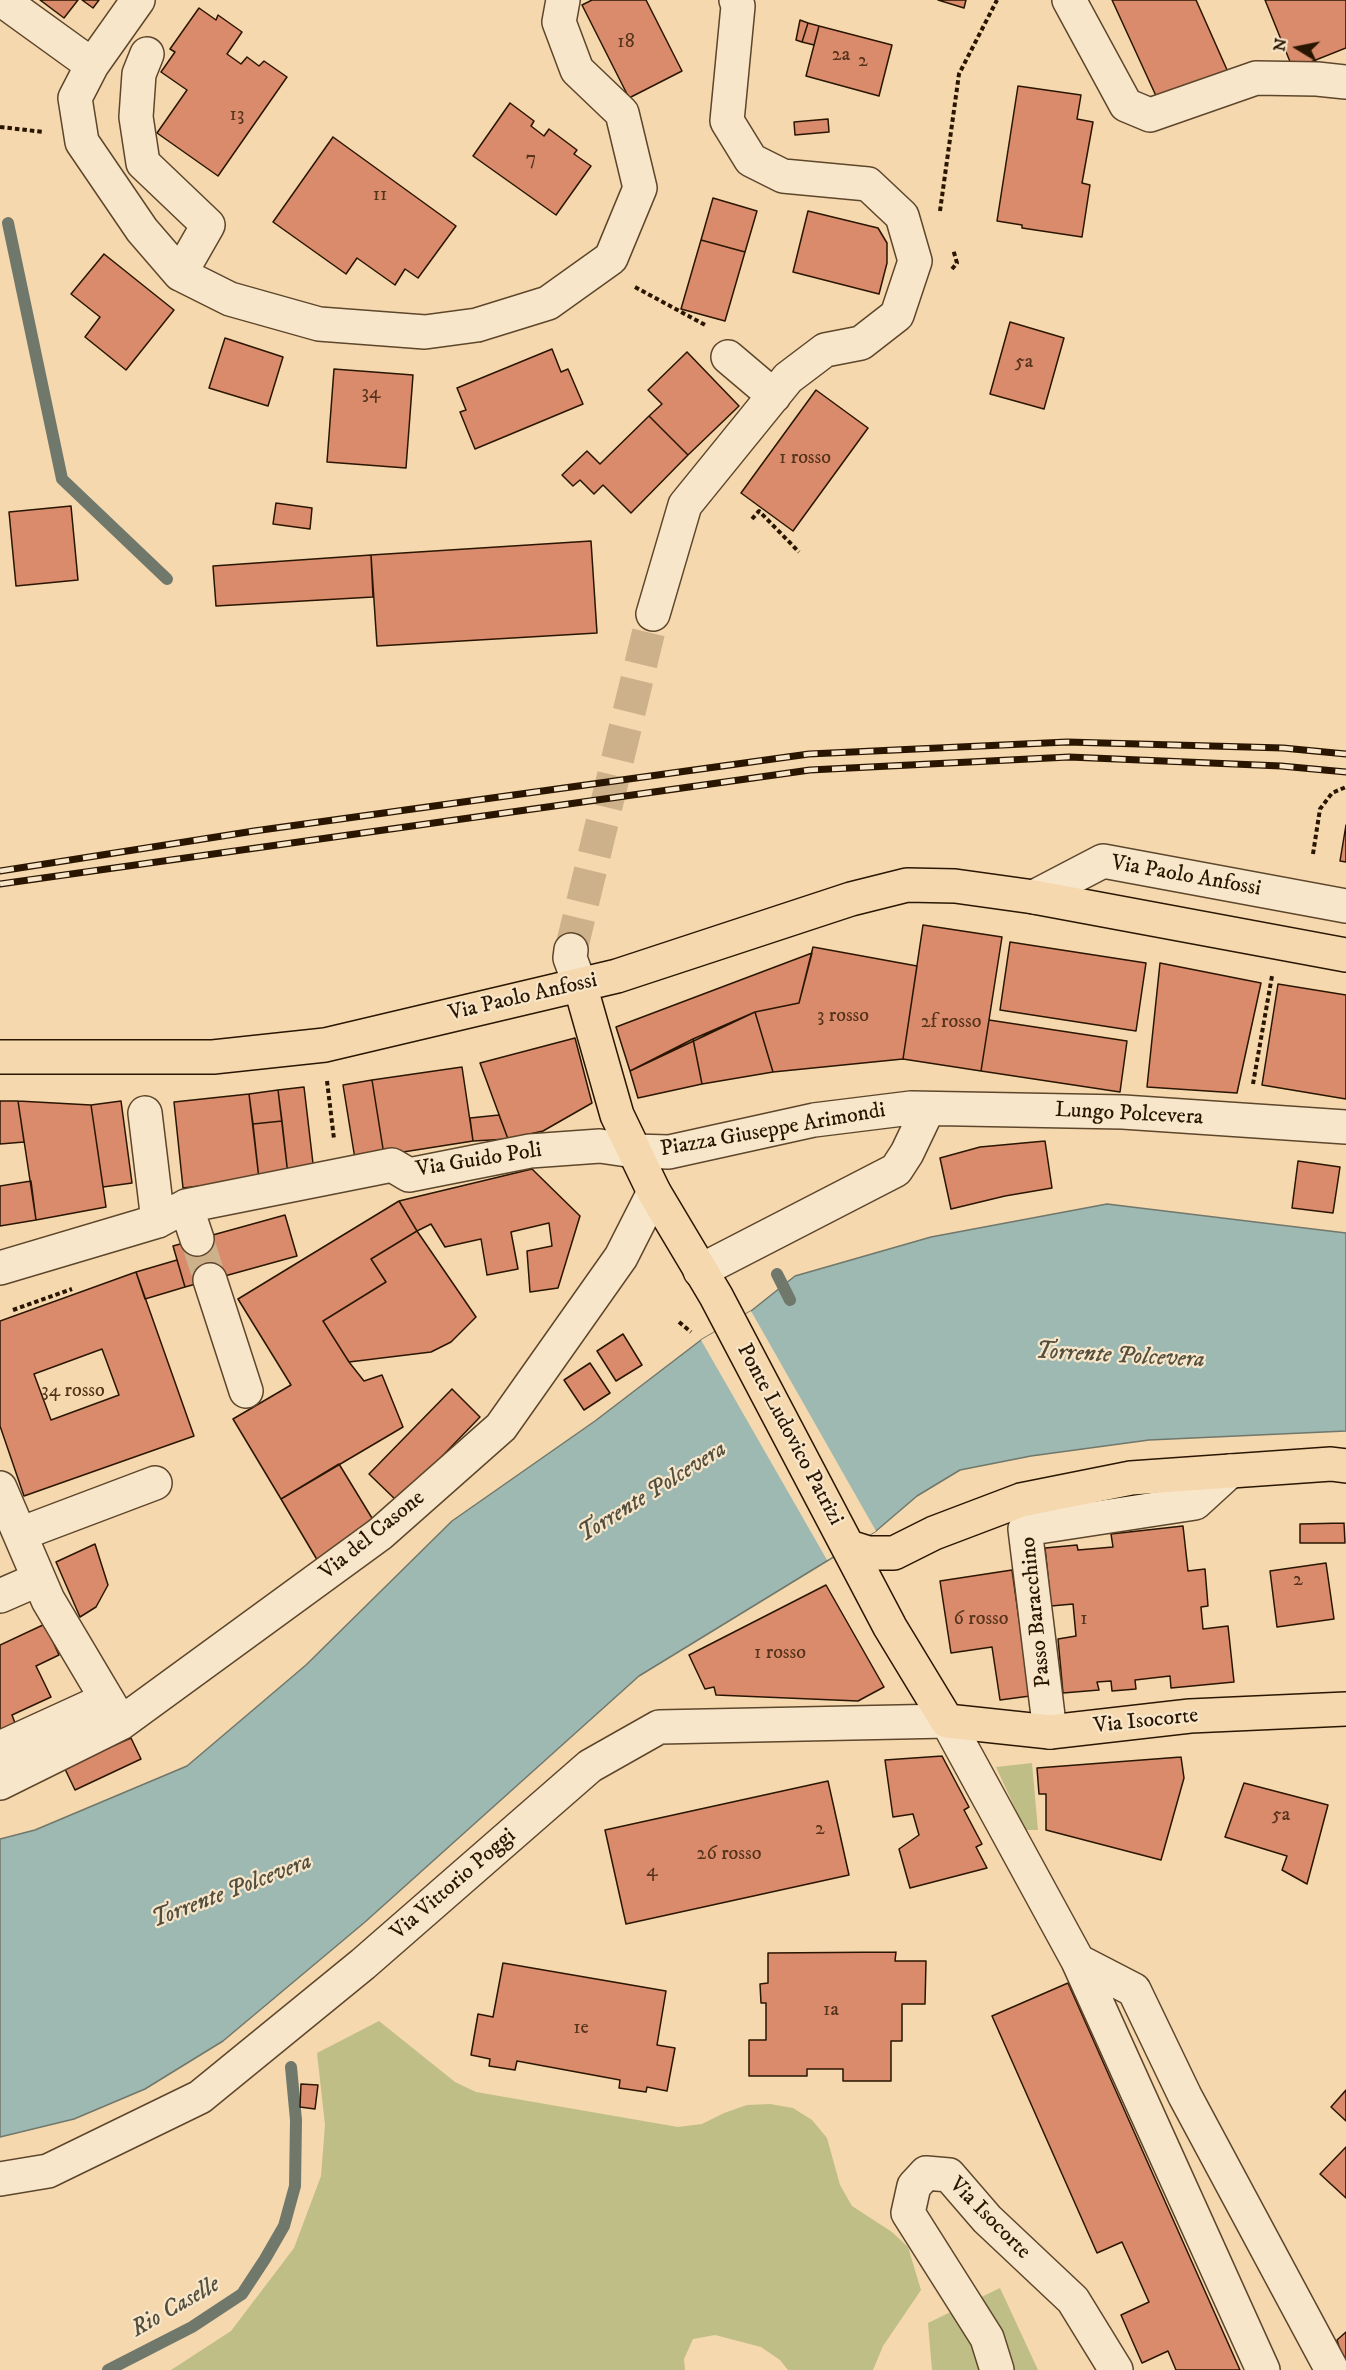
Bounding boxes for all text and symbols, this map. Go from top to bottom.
north arrow [1268,18,1328,78]
house number: 18 [617,31,635,55]
text: N [1269,37,1291,53]
house number: 2a [832,44,850,68]
house number: 2 [858,50,868,74]
house number: 13 [230,104,244,128]
house number: 7 [526,148,536,172]
house number: 11 [373,184,387,208]
house number: 5a [1015,351,1033,375]
house number: 34 [362,382,380,406]
house number: 1 rosso [779,447,831,471]
street label: Via Paolo Anfossi [1109,851,1263,903]
street label: Via Paolo Anfossi [446,968,600,1028]
house number: 3 rosso [817,1005,869,1029]
house number: 2f rosso [921,1011,981,1035]
street label: Piazza Giuseppe Arimondi [658,1098,888,1164]
street label: Lungo Polcevera [1054,1098,1204,1132]
street label: Via Guido Poli [414,1138,544,1184]
water label: Torrente Polcevera [1035,1338,1205,1376]
street label: Ponte Ludovico Patrizi [730,1340,848,1530]
house number: 34 rosso [41,1380,105,1404]
water label: Torrente Polcevera [574,1436,732,1550]
street label: Via del Casone [315,1486,431,1586]
street label: Passo Baracchino [1016,1535,1058,1689]
house number: 2 [1293,1569,1303,1593]
house number: 6 rosso [954,1608,1008,1632]
house number: 1 [1080,1608,1088,1632]
house number: 1 rosso [754,1642,806,1666]
street label: Via Isocorte [1092,1703,1200,1741]
house number: 5a [1272,1804,1290,1828]
house number: 2 [815,1818,825,1842]
street label: Via Vittorio Poggi [386,1824,522,1946]
house number: 26 rosso [697,1843,761,1867]
water label: Torrente Polcevera [148,1848,316,1936]
house number: 4 [646,1860,658,1884]
house number: 1a [823,1999,839,2023]
house number: 1e [573,2017,589,2041]
street label: Via Isocorte [943,2173,1035,2265]
water label: Rio Caselle [127,2271,225,2345]

